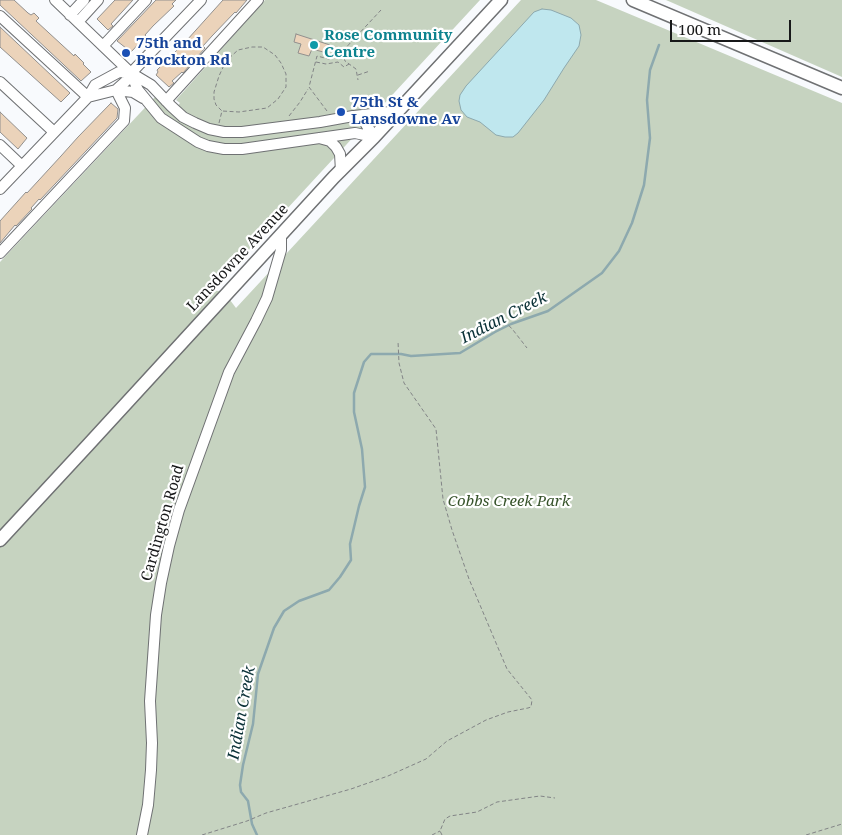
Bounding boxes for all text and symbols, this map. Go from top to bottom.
scale bar [672,10,793,42]
text: 100 m [678,19,721,39]
place label: Rose Community Centre [324,27,452,62]
place label: 75th and Brockton Rd [136,35,230,70]
marker: Rose Community Centre [308,39,320,51]
marker: 75th and Brockton Rd [120,47,132,59]
place label: 75th St & Lansdowne Av [351,94,461,129]
marker: 75th St & Lansdowne Av [335,106,347,118]
street label: Lansdowne Avenue [184,201,292,315]
water label: Indian Creek [457,288,551,348]
street label: Cardington Road [138,463,188,583]
park label: Cobbs Creek Park [448,493,570,511]
water label: Indian Creek [224,665,260,761]

